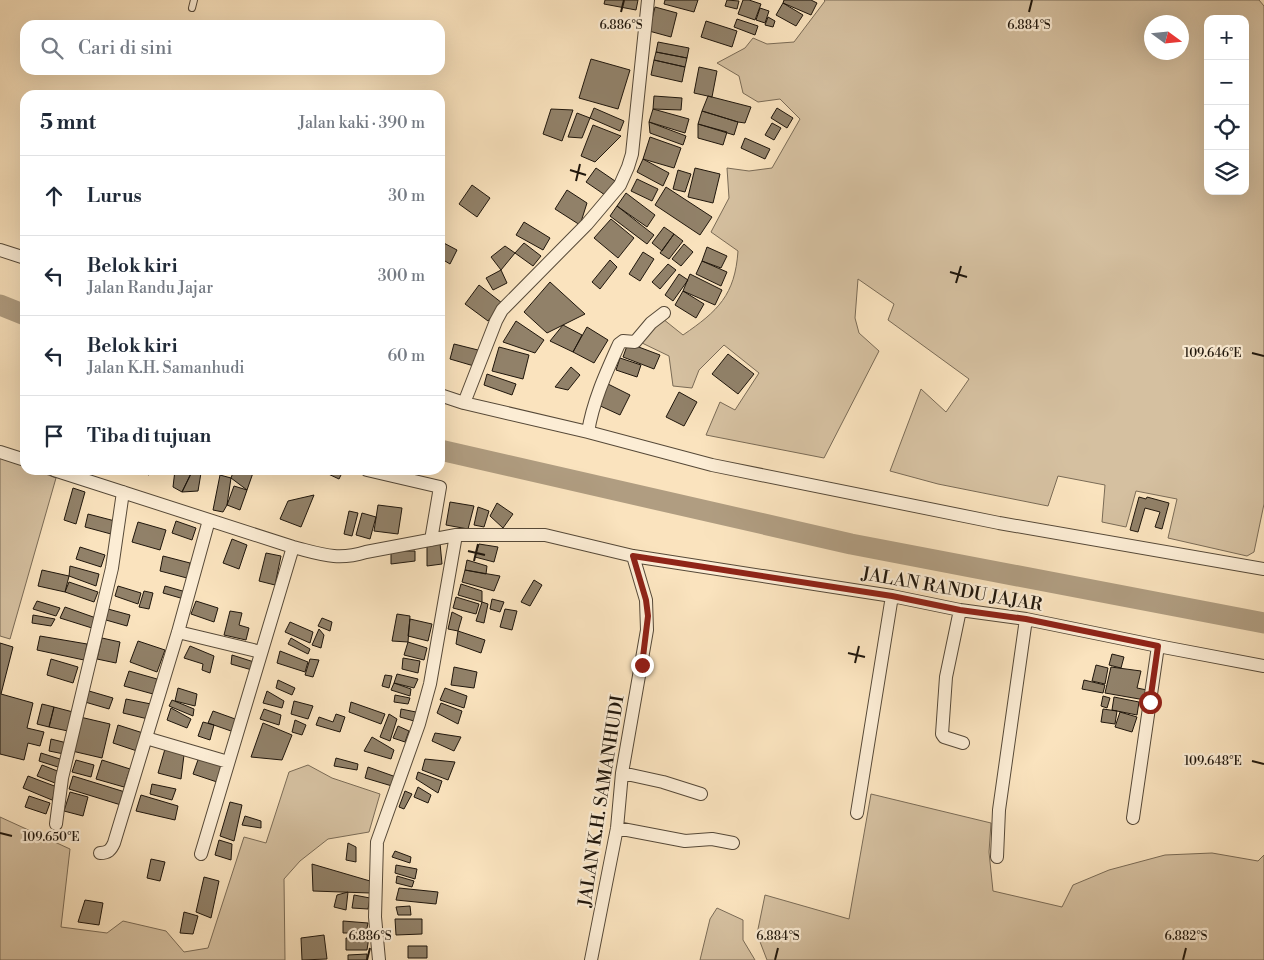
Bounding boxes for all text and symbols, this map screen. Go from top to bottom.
north arrow [1144,15,1189,60]
map controls [1204,15,1249,195]
button: + [1204,15,1249,60]
text: 6.886°S [599,18,643,33]
text: 6.884°S [1007,18,1051,33]
search box [20,20,445,75]
icon: search [38,34,66,62]
text: Cari di sini [78,36,173,60]
button: − [1204,60,1249,105]
button: locate [1204,105,1249,150]
text: 5 mnt [40,110,96,136]
text: Jalan kaki · 390 m [298,113,425,133]
button: layers [1204,150,1249,195]
icon: ahead [40,182,68,210]
text: Lurus [87,184,142,208]
text: 30 m [388,186,425,206]
text: Belok kiri [87,254,177,278]
icon: left [40,262,68,290]
text: 300 m [378,266,425,286]
text: Jalan Randu Jajar [87,278,213,298]
text: Belok kiri [87,334,177,358]
icon: left [40,342,68,370]
text: 60 m [387,346,425,366]
text: 109.646°E [1184,346,1242,361]
text: Jalan K.H. Samanhudi [87,358,245,378]
icon: arrive [40,422,68,450]
text: Tiba di tujuan [87,424,211,448]
street label: JALAN RANDU JAJAR [859,562,1044,617]
route end [631,654,654,677]
route start [1139,691,1162,714]
street label: JALAN K.H. SAMANHUDI [573,693,630,910]
text: 109.648°E [1184,754,1242,769]
text: 109.650°E [22,830,80,845]
text: 6.886°S [348,929,392,944]
text: 6.884°S [756,929,800,944]
text: 6.882°S [1165,929,1208,944]

